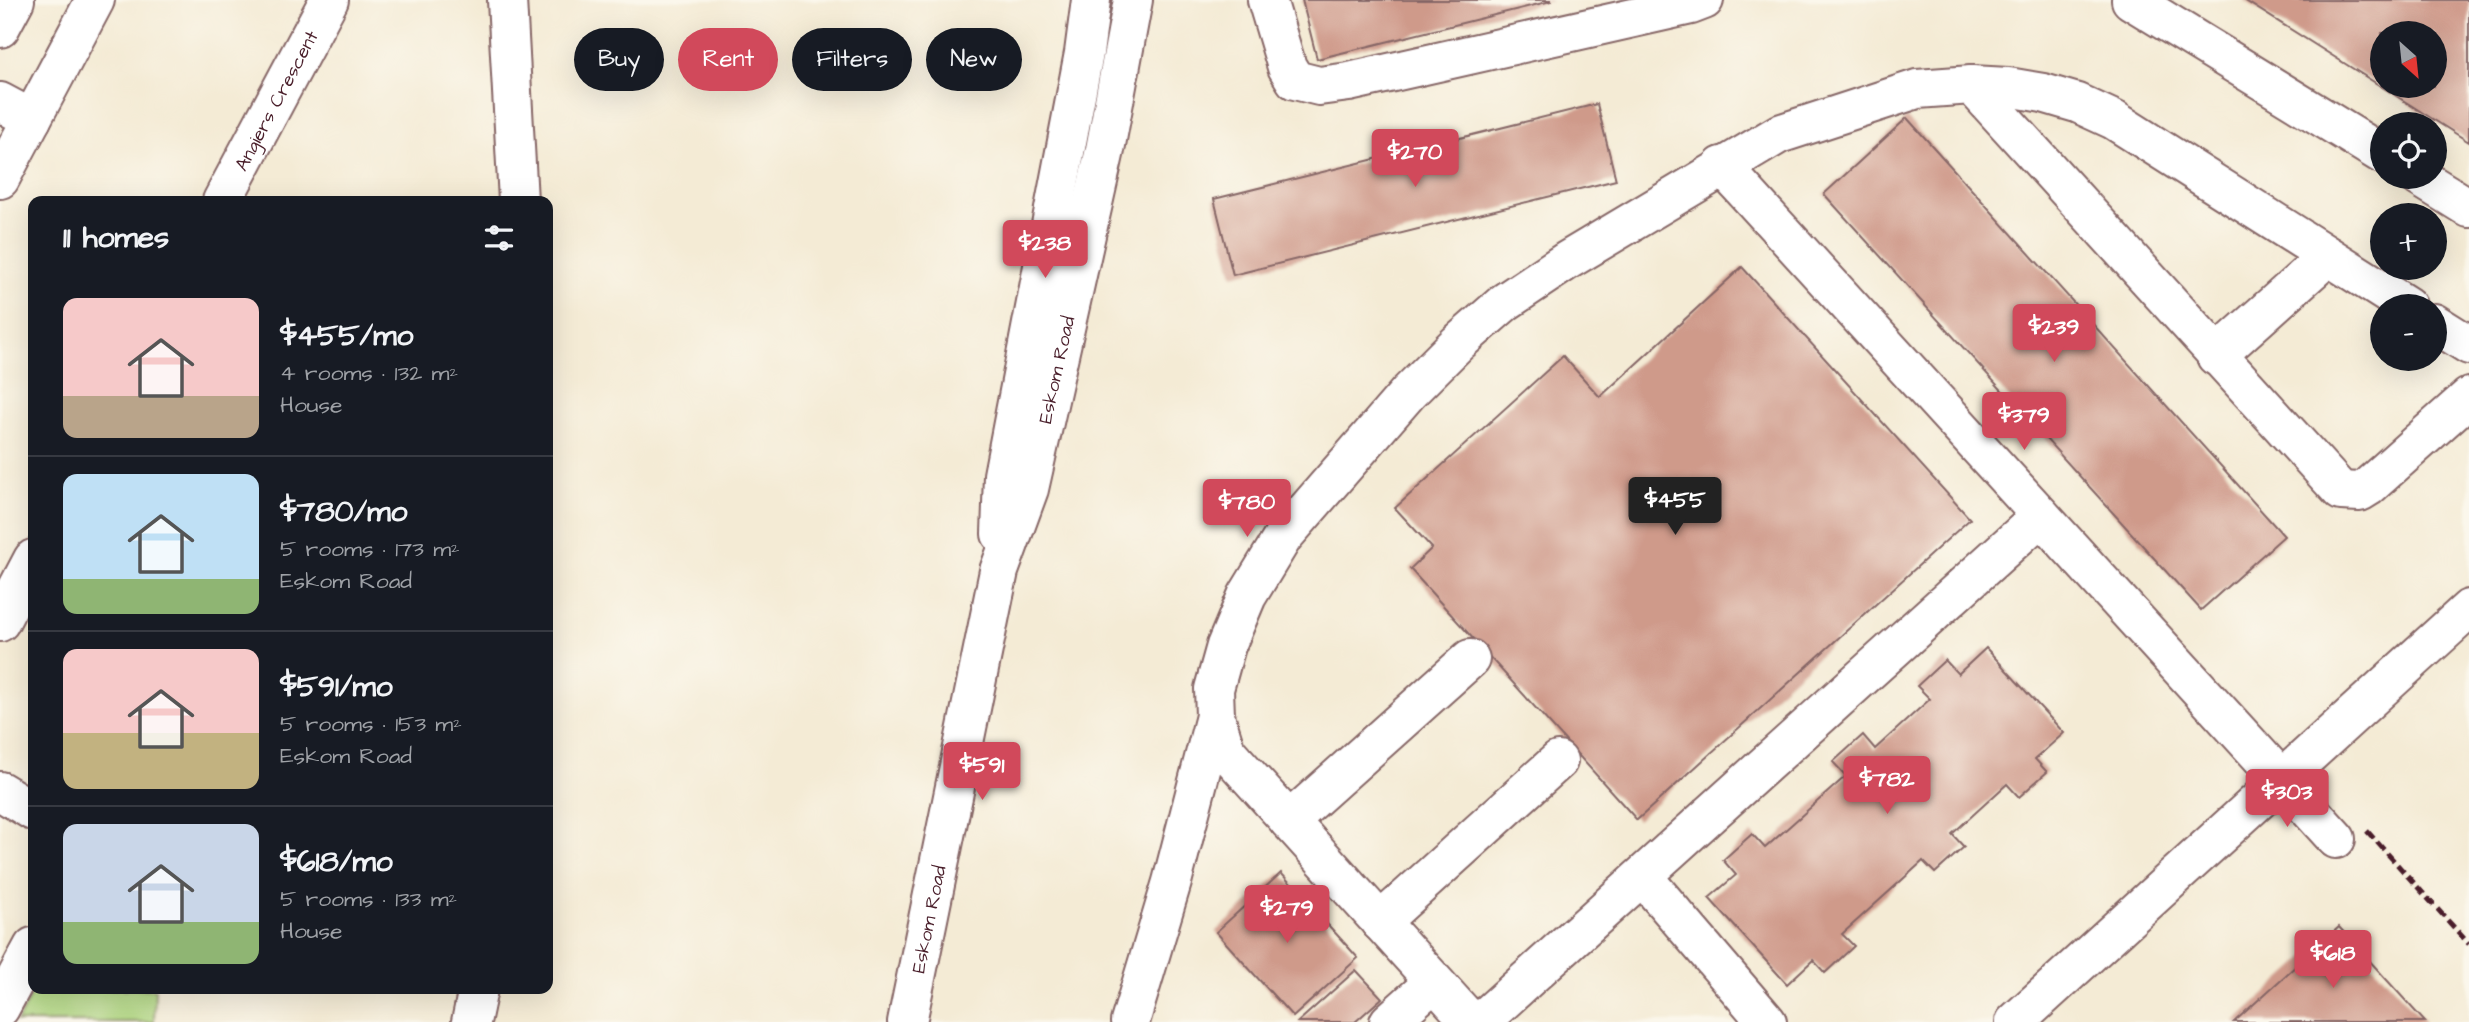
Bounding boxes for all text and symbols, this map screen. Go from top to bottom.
north arrow [2370,21,2446,98]
map controls [2370,21,2447,371]
street label: Angiers Crescent [228,26,326,176]
chip: Buy [574,28,664,91]
chip: Rent [678,28,778,91]
chip: Filters [792,28,912,91]
chip: New [926,28,1022,91]
button: locate [2370,112,2447,189]
pin: $270 [1374,130,1456,189]
text: $270 [1388,136,1442,168]
button: + [2370,203,2447,280]
text: 11 homes [63,217,169,259]
icon: filters [480,219,518,257]
pin: $238 [1004,220,1086,280]
text: $238 [1019,227,1071,259]
button: − [2370,294,2447,371]
pin: $239 [2013,304,2095,364]
text: $239 [2029,311,2079,343]
street label: Eskom Road [1032,313,1082,426]
text: $455/mo [280,315,413,357]
icon: home [119,326,203,410]
text: 4 rooms · 132 m² [280,357,458,389]
text: House [280,389,343,421]
pin: $379 [1983,392,2065,452]
text: $379 [1998,399,2050,431]
pin: $455 [1634,477,1716,537]
pin: $780 [1206,480,1288,539]
text: $455 [1644,484,1706,516]
text: $780 [1219,486,1275,518]
text: $780/mo [280,491,407,533]
icon: home [119,502,203,586]
text: 5 rooms · 173 m² [280,533,460,565]
text: Eskom Road [280,565,412,597]
text: $591/mo [280,666,393,708]
icon: home [119,677,203,761]
text: 5 rooms · 153 m² [280,708,462,740]
text: Eskom Road [280,740,412,772]
pin: $591 [941,742,1023,802]
text: $591 [959,749,1005,781]
pin: $782 [1846,756,1928,816]
text: $782 [1859,763,1915,795]
pin: $303 [2246,770,2328,829]
text: $303 [2262,776,2312,808]
text: $618/mo [280,841,393,883]
icon: home [119,852,203,936]
street label: Eskom Road [905,863,954,976]
text: 5 rooms · 133 m² [280,883,457,915]
pin: $279 [1246,886,1328,945]
text: $279 [1260,892,1314,924]
text: House [280,915,343,947]
pin: $618 [2292,930,2374,990]
text: $618 [2310,937,2356,969]

